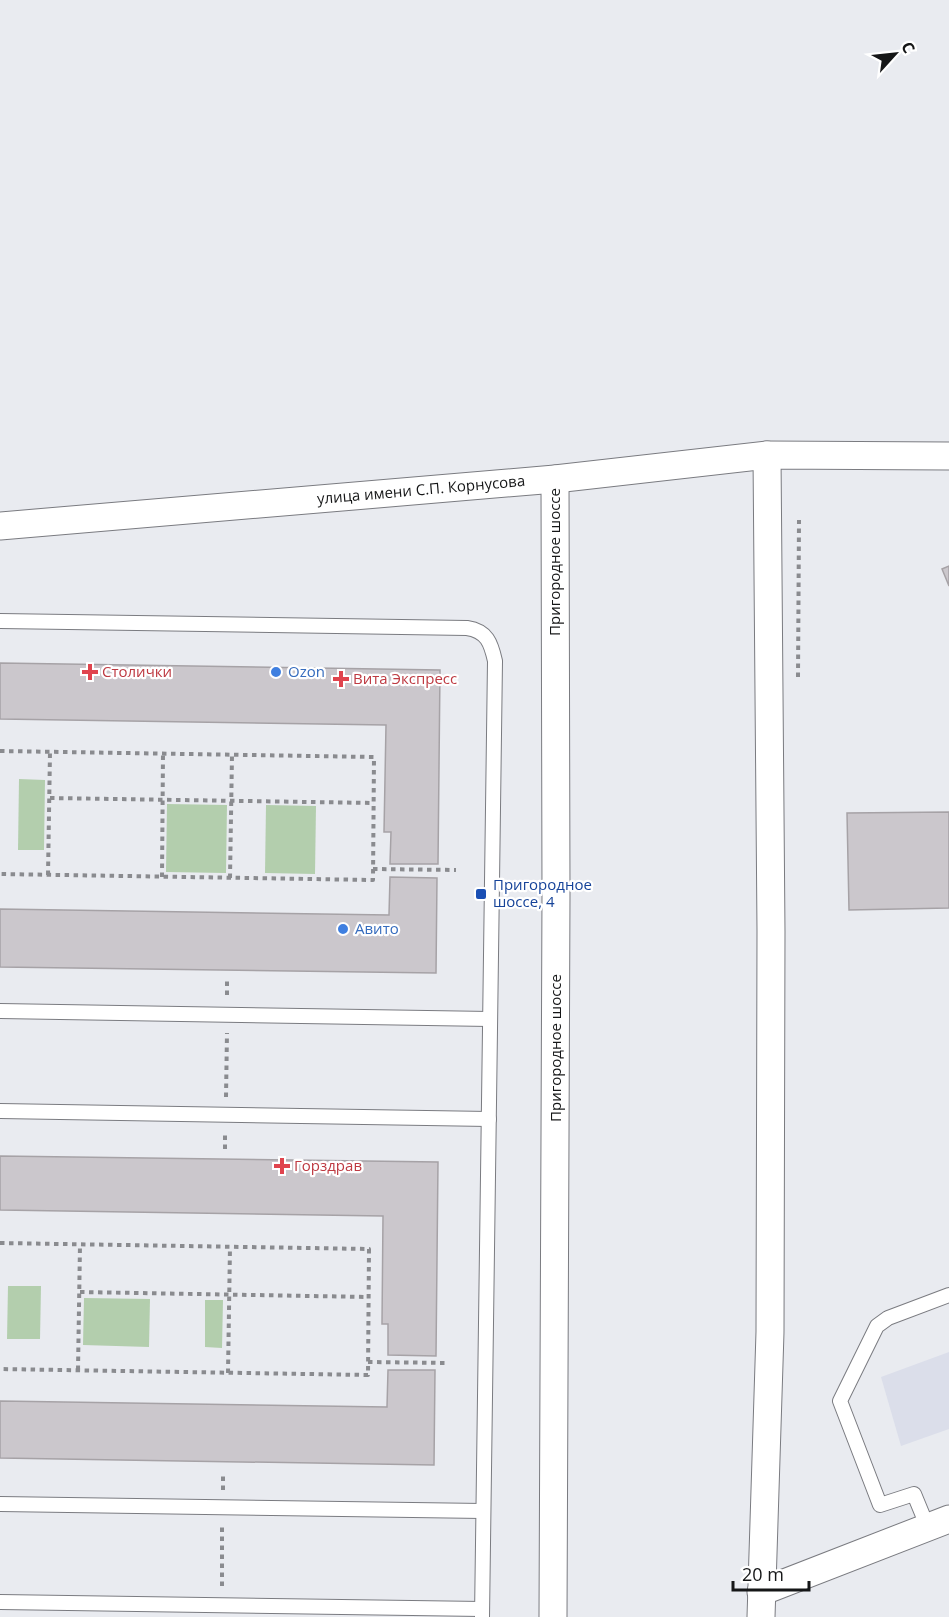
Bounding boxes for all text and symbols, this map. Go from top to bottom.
north arrow [865,24,925,84]
text: С [896,38,920,57]
street label: улица имени С.П. Корнусова [316,470,526,508]
street label: Пригородное шоссе [544,488,564,636]
place label: Столички [102,661,172,681]
place label: Ozon [288,661,325,681]
marker: Столички [83,665,97,679]
marker: Ozon [269,665,283,679]
place label: Вита Экспресс [353,668,457,688]
marker: Вита Экспресс [334,672,348,686]
place label: Пригородное шоссе, 4 [493,874,592,911]
marker: Пригородное шоссе, 4 [474,887,488,901]
place label: Авито [355,918,399,938]
marker: Авито [336,922,350,936]
street label: Пригородное шоссе [545,974,565,1122]
place label: Горздрав [294,1155,362,1175]
marker: Горздрав [275,1159,289,1173]
scale bar [733,1554,810,1592]
text: 20 m [742,1562,784,1586]

